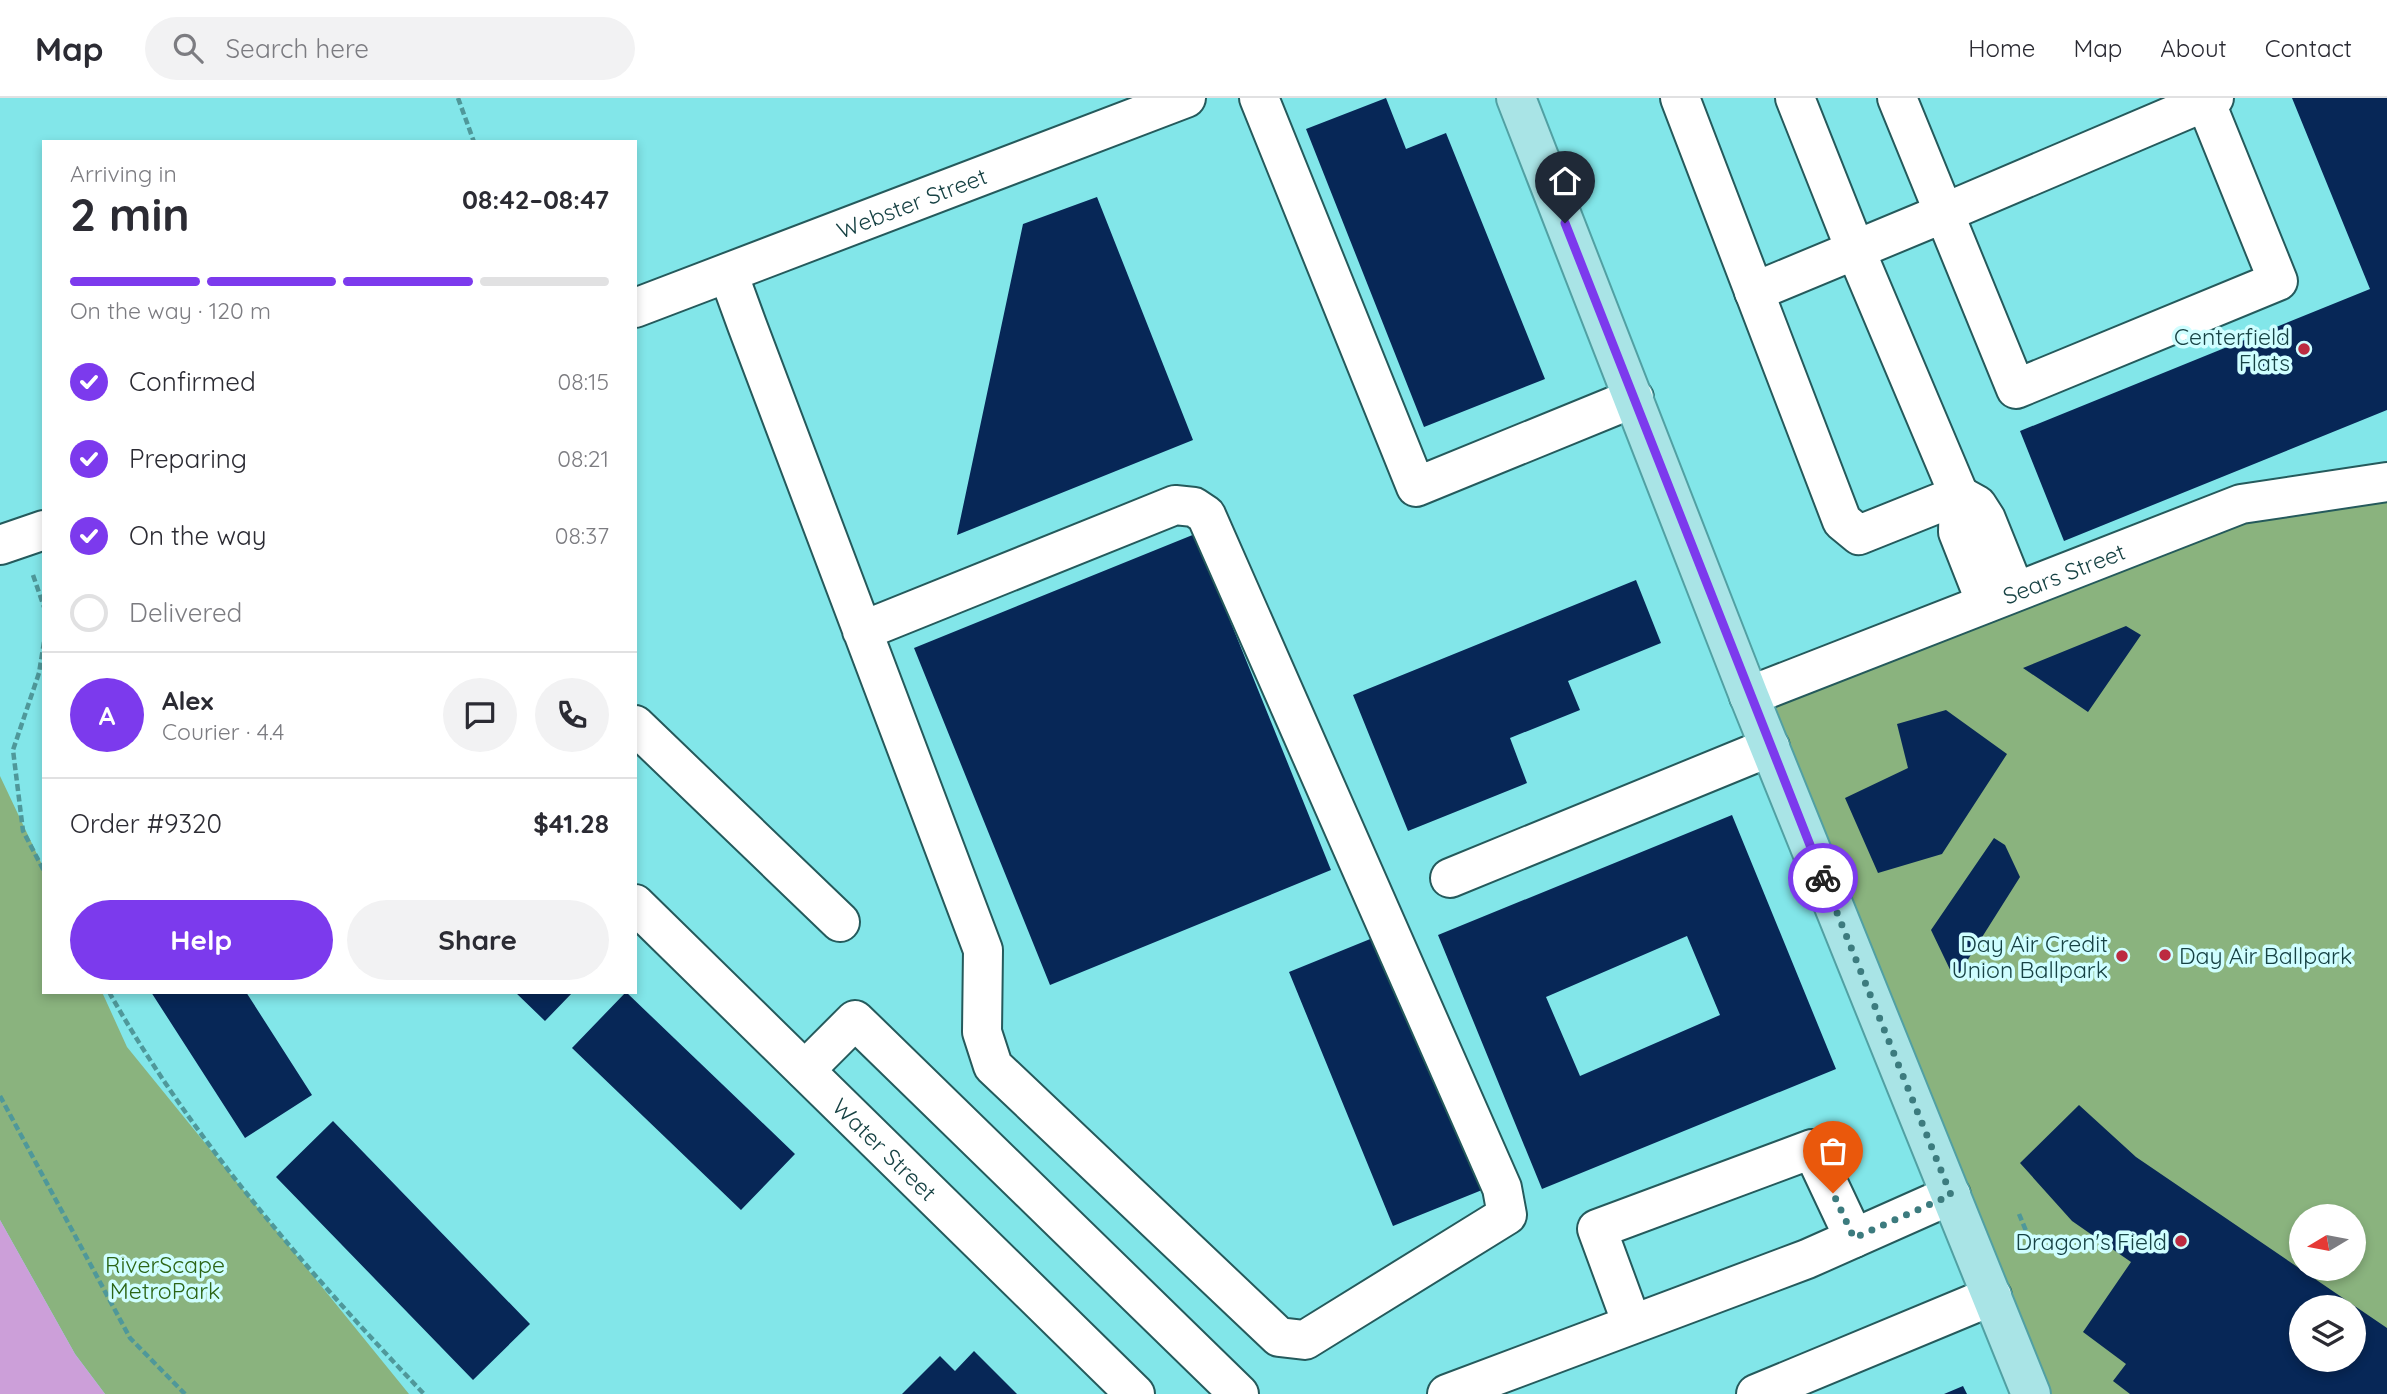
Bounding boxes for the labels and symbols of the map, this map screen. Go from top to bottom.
pin [1535,151,1595,223]
street label: Webster Street [832,161,991,244]
place label: Centerfield Flats [2174,322,2290,377]
marker: Centerfield Flats [2296,341,2312,357]
street label: Sears Street [1999,536,2129,610]
courier [1788,843,1858,913]
place label: Day Air Credit Union Ballpark [1951,929,2108,984]
place label: Day Air Ballpark [2179,941,2352,970]
marker: Day Air Ballpark [2157,947,2173,963]
marker: Day Air Credit Union Ballpark [2114,948,2130,964]
street label: Water Street [827,1091,943,1207]
pin [1803,1121,1863,1193]
north arrow [2289,1204,2366,1281]
place label: Dragon's Field [2015,1227,2167,1256]
marker: Dragon's Field [2173,1233,2189,1249]
park label: RiverScape MetroPark [105,1250,225,1305]

